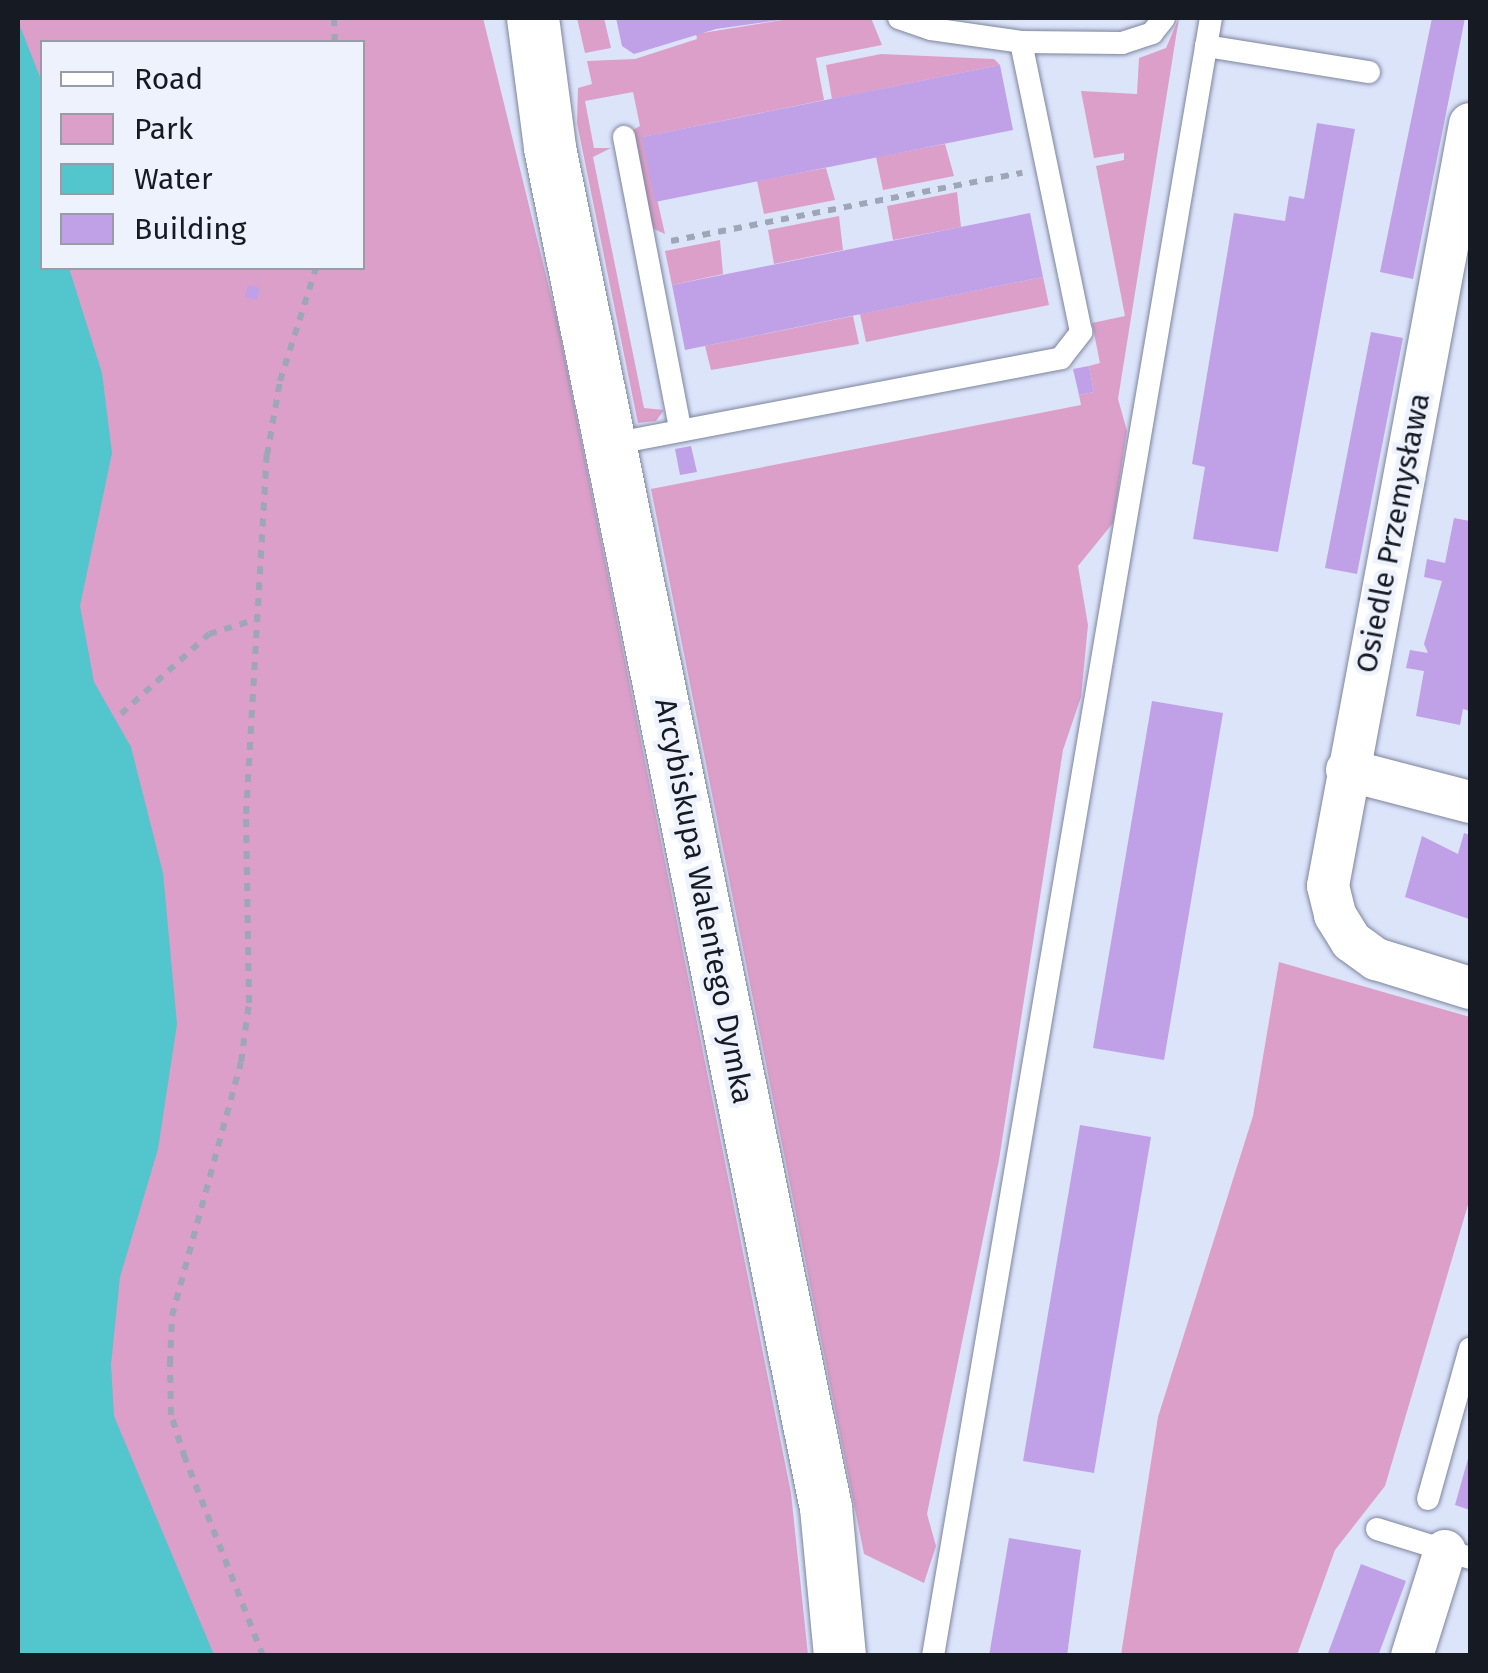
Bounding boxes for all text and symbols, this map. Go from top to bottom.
legend [40,40,365,270]
text: Road [134,61,203,97]
text: Park [134,111,193,147]
text: Water [134,161,213,197]
text: Building [134,211,246,247]
street label: Osiedle Przemysława [1348,390,1438,676]
street label: Arcybiskupa Walentego Dymka [647,695,761,1107]

